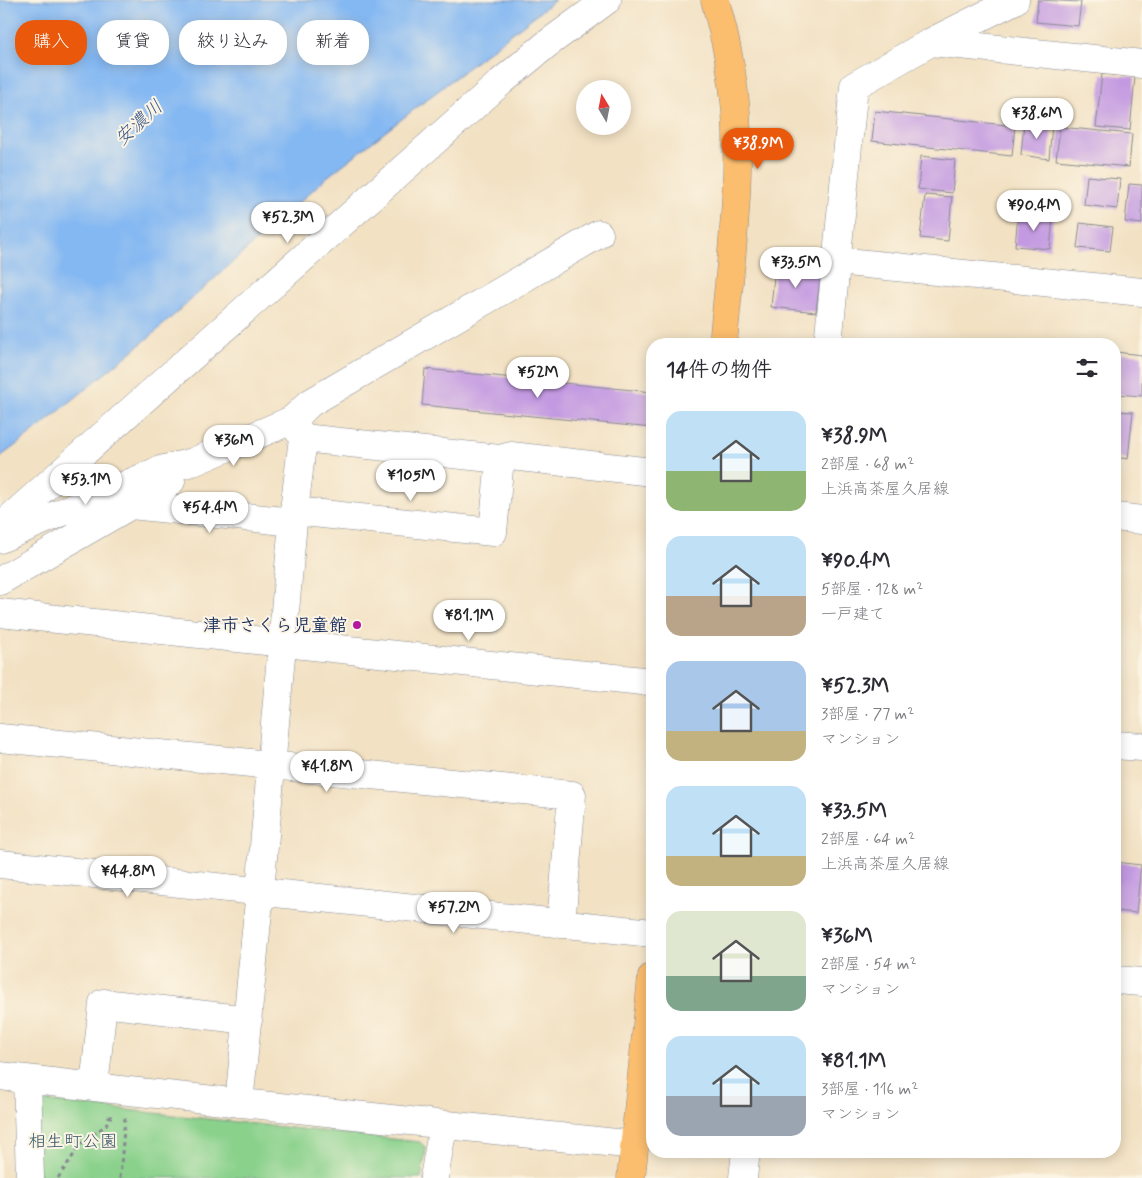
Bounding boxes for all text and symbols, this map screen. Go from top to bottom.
chip: 購入 [15,20,87,65]
chip: 賃貸 [97,20,169,65]
chip: 絞り込み [179,20,287,65]
chip: 新着 [297,20,369,65]
north arrow [576,80,631,135]
map controls [576,80,631,135]
water label: 安濃川 [109,95,169,151]
pin: ¥38.6M [996,98,1078,140]
text: ¥38.6M [1012,103,1062,124]
pin: ¥38.9M [717,128,799,170]
text: ¥38.9M [733,133,783,154]
pin: ¥90.4M [993,190,1075,232]
text: ¥90.4M [1008,195,1060,216]
pin: ¥52.3M [247,202,329,244]
text: ¥52.3M [262,207,314,228]
pin: ¥33.5M [755,246,837,289]
text: ¥33.5M [771,252,821,273]
icon: filters [1073,354,1101,382]
pin: ¥52M [508,356,568,399]
text: 14件の物件 [666,356,772,384]
text: ¥52M [517,362,559,383]
text: ¥38.9M [821,422,887,450]
pin: ¥36M [204,424,264,467]
text: ¥36M [214,430,254,451]
icon: home [706,431,766,491]
text: 2部屋 · 68 m² [821,454,914,475]
pin: ¥105M [376,460,446,502]
pin: ¥53.1M [45,464,127,506]
text: ¥105M [387,465,435,486]
text: ¥53.1M [61,469,111,490]
text: 上浜高茶屋久居線 [821,479,949,500]
pin: ¥54.4M [169,492,251,534]
text: ¥54.4M [182,497,238,518]
text: ¥90.4M [821,547,890,575]
icon: home [706,556,766,616]
text: 5部屋 · 128 m² [821,579,923,600]
pin: ¥81.1M [428,600,510,642]
text: 一戸建て [821,604,885,625]
text: ¥81.1M [444,605,494,626]
place label: 津市さくら児童館 [203,614,347,638]
marker: 津市さくら児童館 [351,619,363,631]
text: ¥52.3M [821,672,889,700]
icon: home [706,681,766,741]
text: 3部屋 · 77 m² [821,704,914,725]
text: マンション [821,729,900,750]
pin: ¥41.8M [286,750,368,793]
text: ¥41.8M [301,756,353,777]
text: ¥33.5M [821,797,887,825]
icon: home [706,806,766,866]
text: 2部屋 · 64 m² [821,829,915,850]
text: 上浜高茶屋久居線 [821,854,949,875]
pin: ¥44.8M [87,856,169,898]
text: ¥44.8M [101,861,155,882]
pin: ¥57.2M [413,892,495,934]
text: ¥57.2M [428,897,480,918]
text: ¥36M [821,922,873,950]
icon: home [706,931,766,991]
text: 2部屋 · 54 m² [821,954,917,975]
text: マンション [821,979,900,1000]
text: ¥81.1M [821,1047,886,1075]
icon: home [706,1056,766,1116]
text: 3部屋 · 116 m² [821,1079,918,1100]
text: マンション [821,1104,900,1125]
park label: 相生町公園 [28,1130,118,1154]

